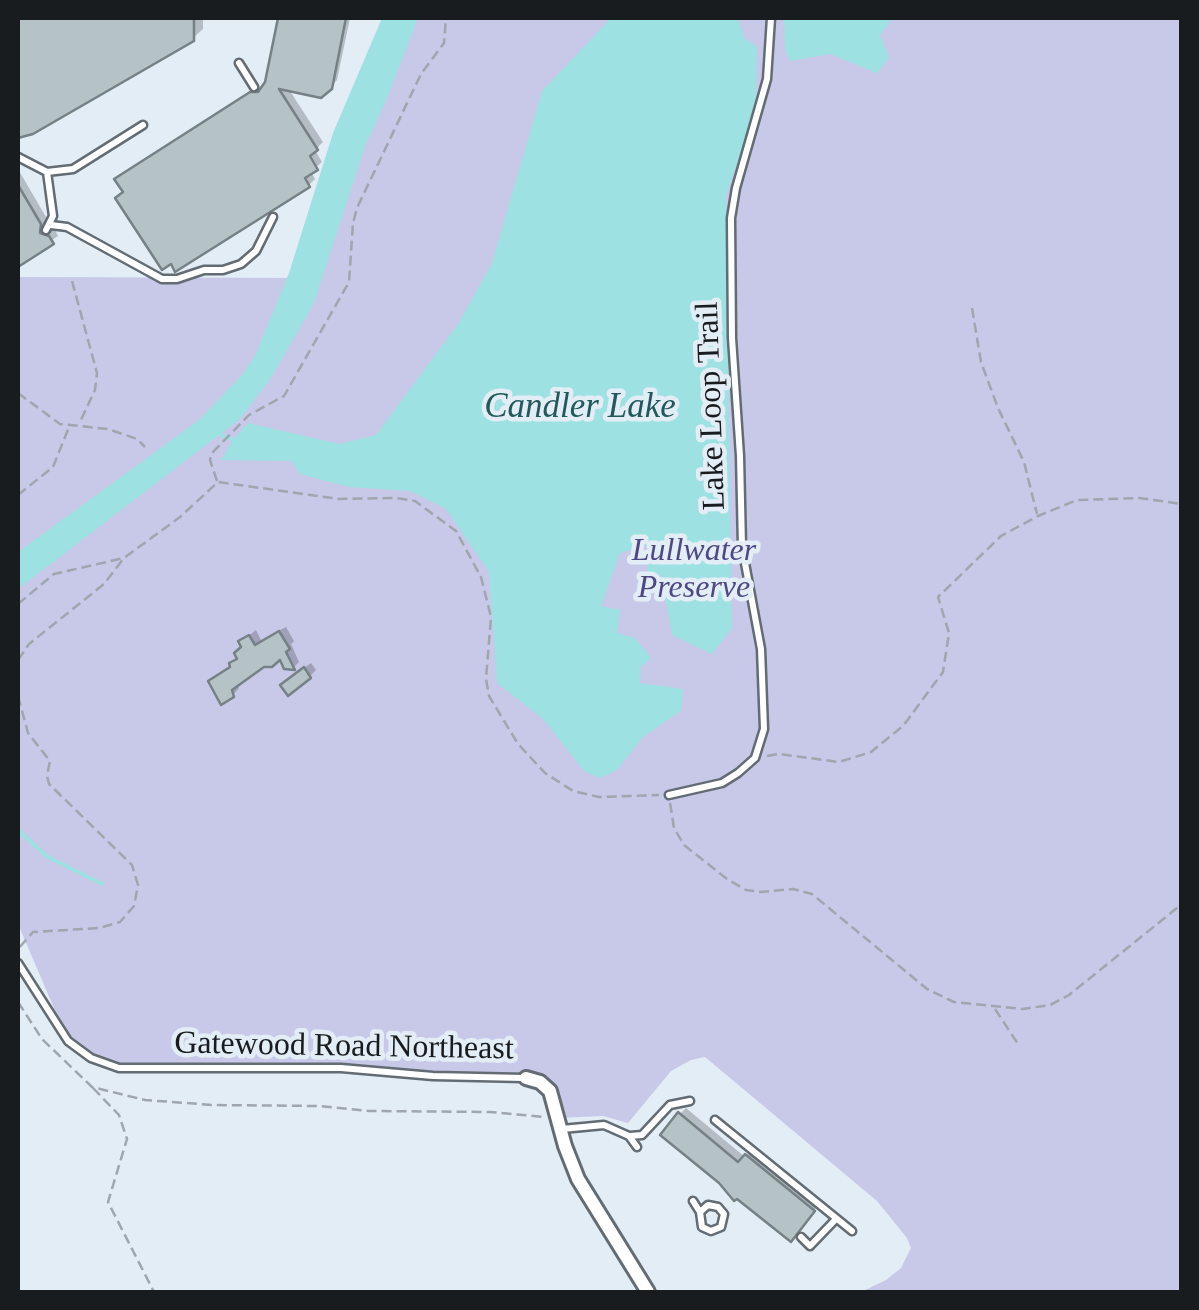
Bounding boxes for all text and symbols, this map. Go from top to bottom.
street label: Lake Loop Trail [689,301,735,511]
water label: Candler Lake [484,387,676,429]
park label: Lullwater Preserve [632,533,756,608]
street label: Gatewood Road Northeast [174,1025,514,1069]

